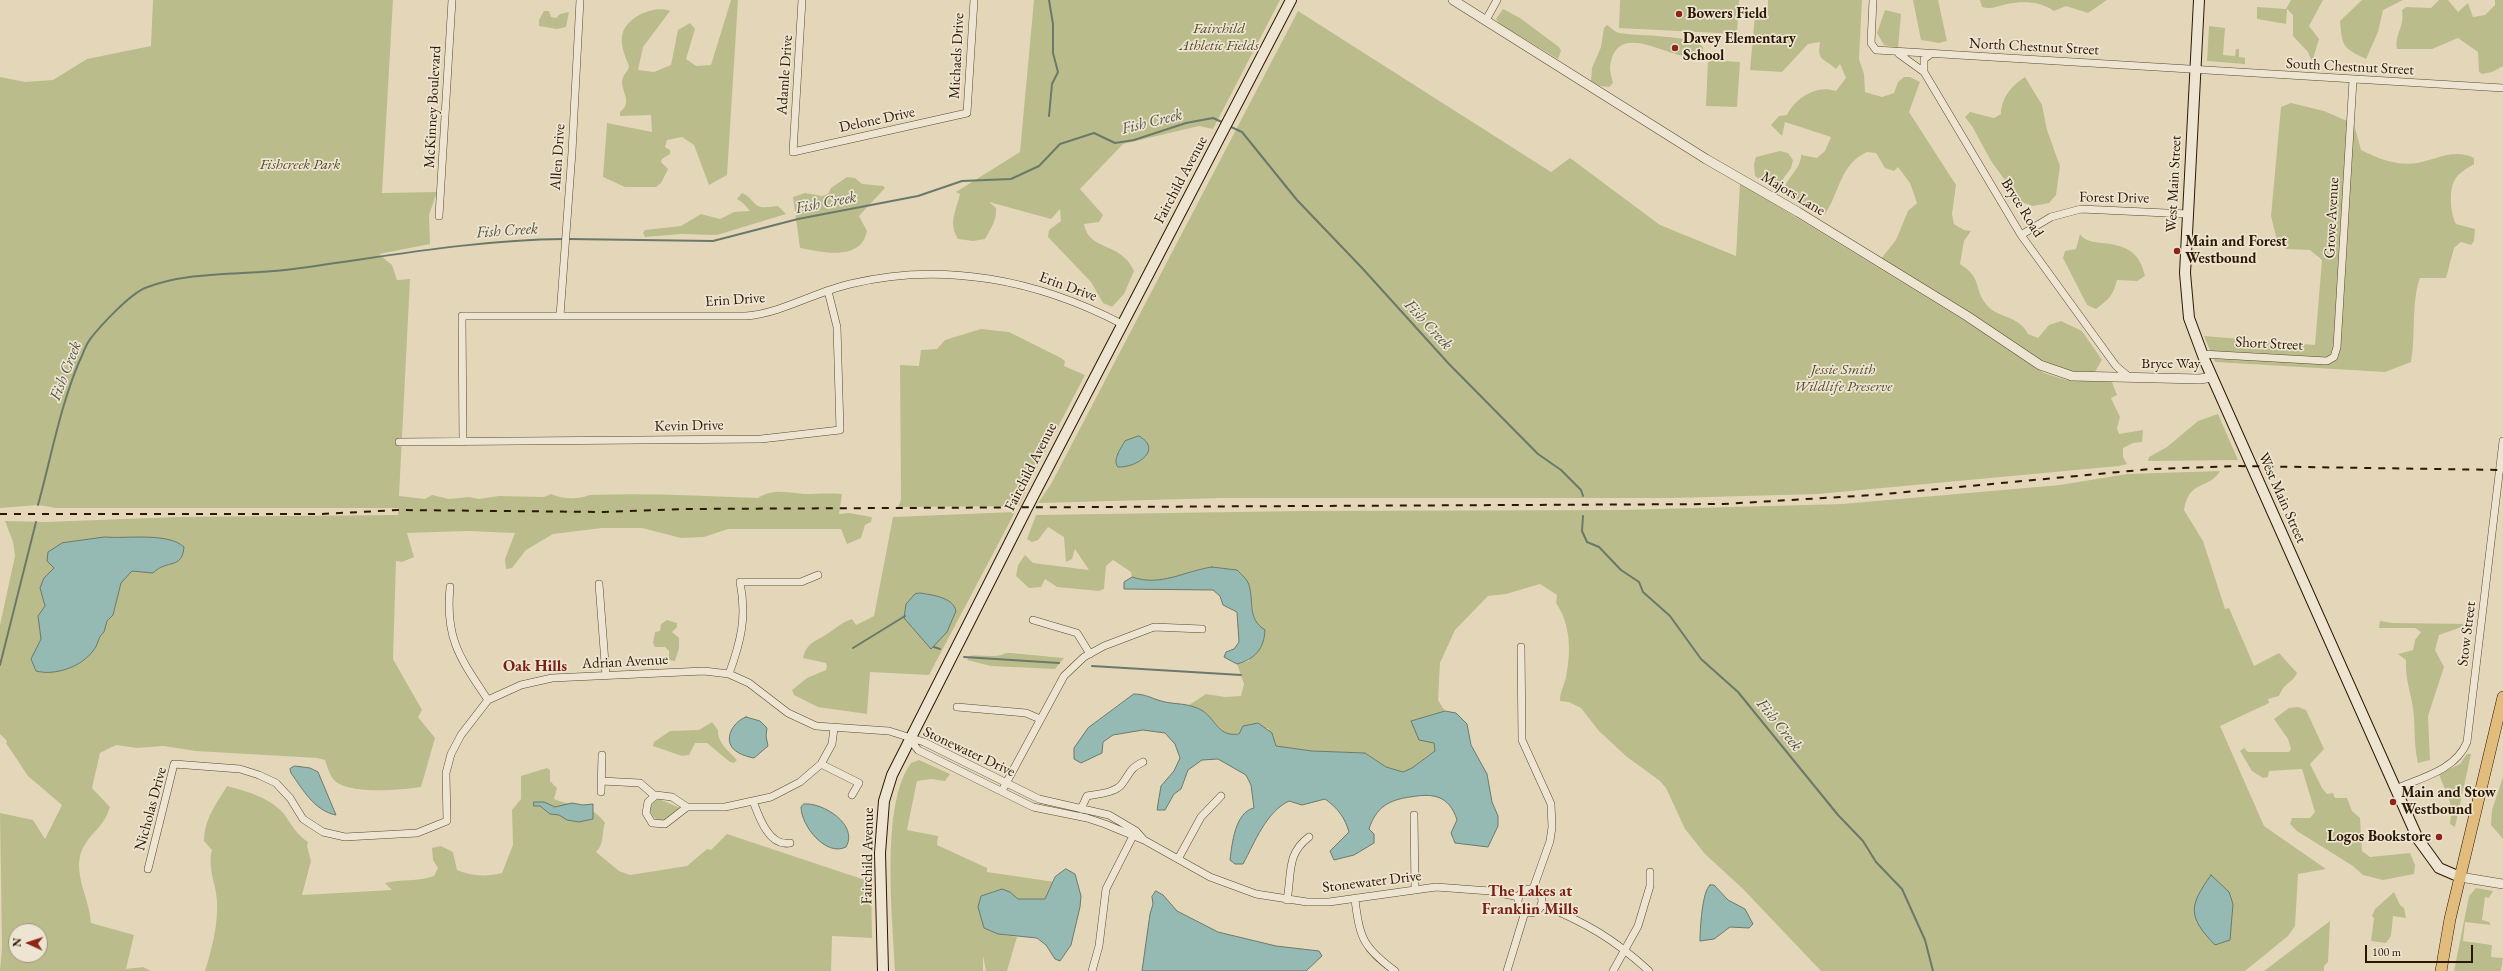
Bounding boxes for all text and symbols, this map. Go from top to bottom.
place label: Bowers Field [1687,5,1767,23]
marker: Bowers Field [1674,9,1684,19]
street label: Michaels Drive [946,12,968,100]
park label: Fairchild Athletic Fields [1179,20,1259,55]
place label: Davey Elementary School [1683,30,1796,65]
street label: Adamle Drive [773,34,797,116]
street label: North Chestnut Street [1969,35,2099,59]
marker: Davey Elementary School [1670,43,1680,53]
street label: McKinney Boulevard [421,45,445,169]
street label: South Chestnut Street [2286,55,2414,79]
street label: Delone Drive [837,103,917,137]
water label: Fish Creek [1120,105,1184,139]
street label: Allen Drive [547,123,569,191]
street label: Fairchild Avenue [1150,133,1212,227]
street label: West Main Street [2162,135,2186,233]
park label: Fishcreek Park [260,156,340,174]
street label: Majors Lane [1758,168,1828,220]
street label: Bryce Road [1997,175,2047,241]
street label: Grove Avenue [2321,177,2343,259]
water label: Fish Creek [794,188,858,218]
street label: Forest Drive [2079,188,2149,208]
water label: Fish Creek [475,219,539,243]
place label: Main and Forest Westbound [2185,233,2287,268]
marker: Main and Forest Westbound [2172,246,2182,256]
street label: Erin Drive [1037,268,1099,306]
street label: Erin Drive [704,289,766,311]
water label: Fish Creek [1400,296,1456,354]
street label: Short Street [2235,333,2303,355]
water label: Fish Creek [46,339,86,403]
street label: Bryce Way [2141,355,2201,373]
park label: Jessie Smith Wildlife Preserve [1794,361,1892,396]
street label: Kevin Drive [654,416,724,436]
street label: Fairchild Avenue [1001,420,1061,514]
street label: West Main Street [2254,450,2310,546]
street label: Stow Street [2454,601,2480,667]
street label: Adrian Avenue [581,651,669,673]
district label: Oak Hills [503,657,567,677]
water label: Fish Creek [1752,695,1806,755]
street label: Stonewater Drive [920,723,1018,781]
street label: Nicholas Drive [131,765,171,853]
place label: Main and Stow Westbound [2401,784,2496,819]
marker: Main and Stow Westbound [2388,797,2398,807]
street label: Fairchild Avenue [858,808,878,904]
place label: Logos Bookstore [2327,828,2431,846]
marker: Logos Bookstore [2434,832,2444,842]
street label: Stonewater Drive [1322,867,1422,897]
district label: The Lakes at Franklin Mills [1482,882,1578,920]
north arrow [8,923,48,963]
scale bar [2367,937,2475,963]
text: N [10,938,24,947]
text: 100 m [2372,944,2401,960]

